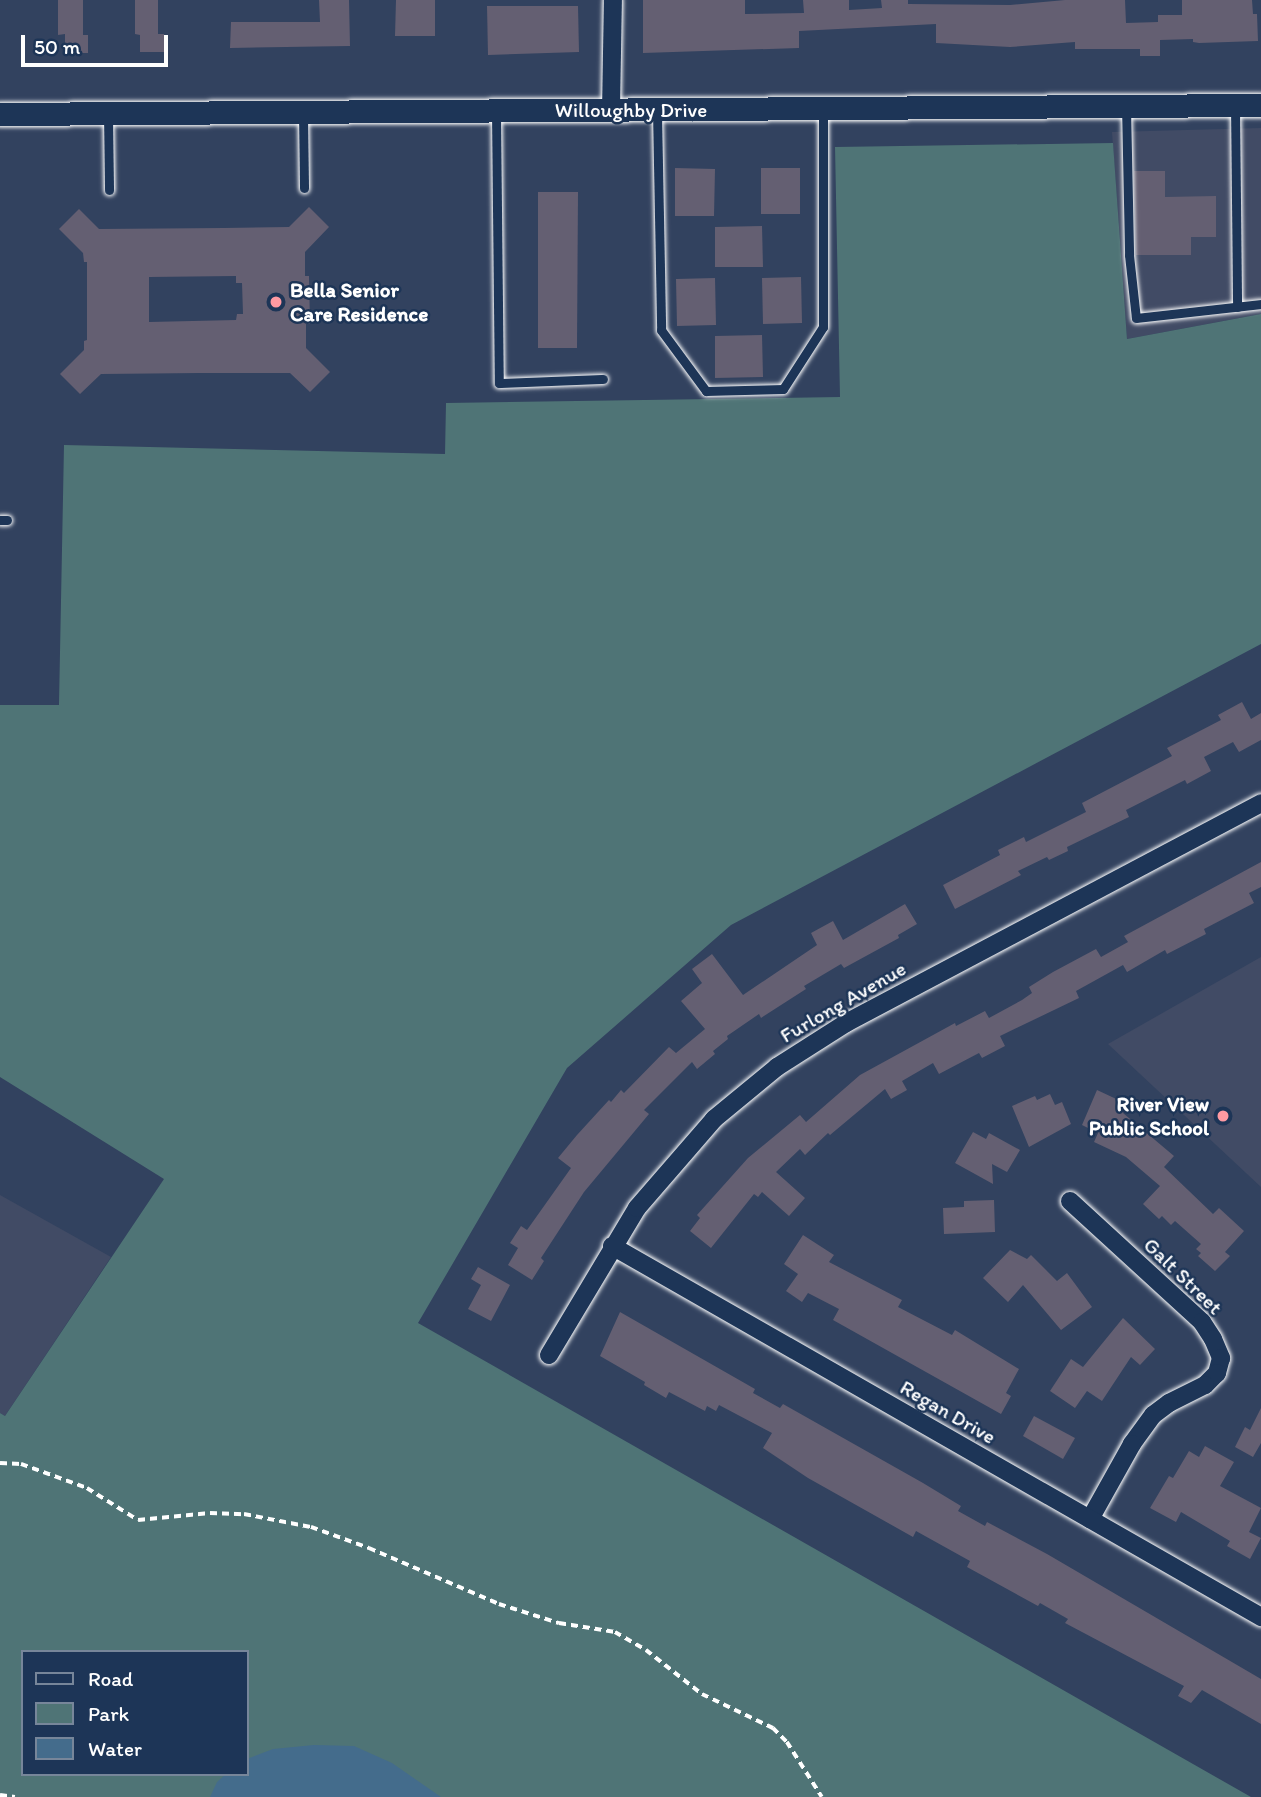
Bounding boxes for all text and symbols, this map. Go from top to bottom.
scale bar [24,21,172,65]
text: 50 m [34,34,80,59]
street label: Willoughby Drive [555,97,707,123]
place label: Bella Senior Care Residence [290,277,428,327]
marker: Bella Senior Care Residence [268,294,284,310]
street label: Furlong Avenue [776,956,910,1048]
place label: River View Public School [1089,1091,1209,1141]
marker: River View Public School [1215,1108,1231,1124]
street label: Galt Street [1138,1232,1228,1320]
street label: Regan Drive [895,1374,1001,1450]
legend [21,1650,248,1776]
text: Road [88,1666,133,1691]
text: Park [88,1701,129,1726]
text: Water [88,1736,142,1761]

